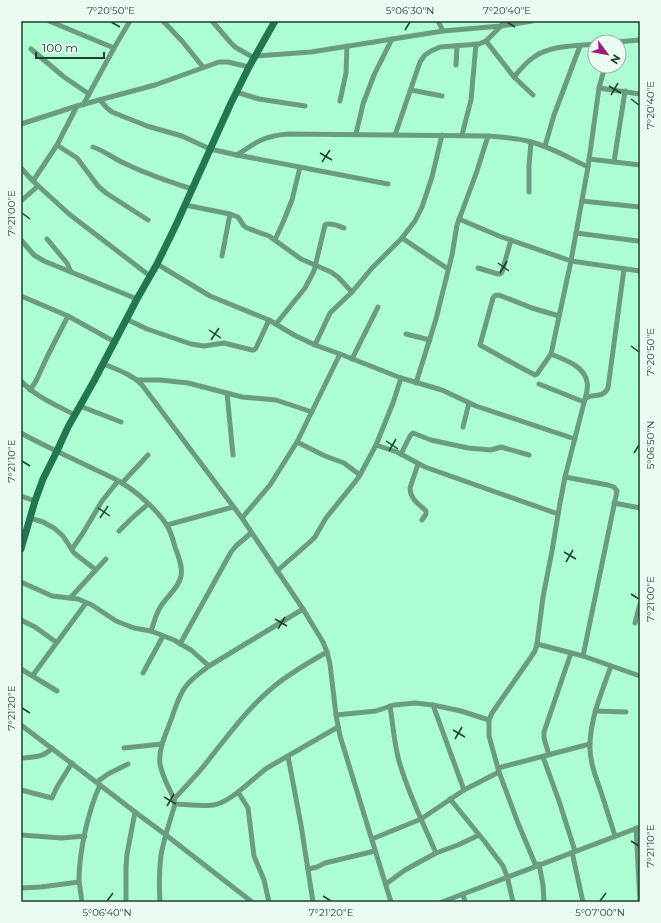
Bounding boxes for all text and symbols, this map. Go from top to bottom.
text: 7°20'50"E [87,4,135,17]
text: 5°06'30"N [386,4,434,17]
text: 7°20'40"E [483,4,531,17]
scale bar [36,34,104,60]
north arrow [587,34,627,74]
text: 100 m [42,40,78,55]
text: N [607,52,624,67]
text: 7°20'40"E [644,81,657,129]
text: 7°21'00"E [5,190,18,236]
text: 7°20'50"E [644,328,657,376]
text: 5°06'50"N [644,421,657,469]
text: 7°21'10"E [5,439,18,482]
text: 7°21'00"E [644,576,657,622]
text: 7°21'20"E [5,685,18,730]
text: 7°21'10"E [644,824,657,867]
text: 5°06'40"N [82,906,132,919]
text: 7°21'20"E [309,906,354,919]
text: 5°07'00"N [575,906,625,919]

